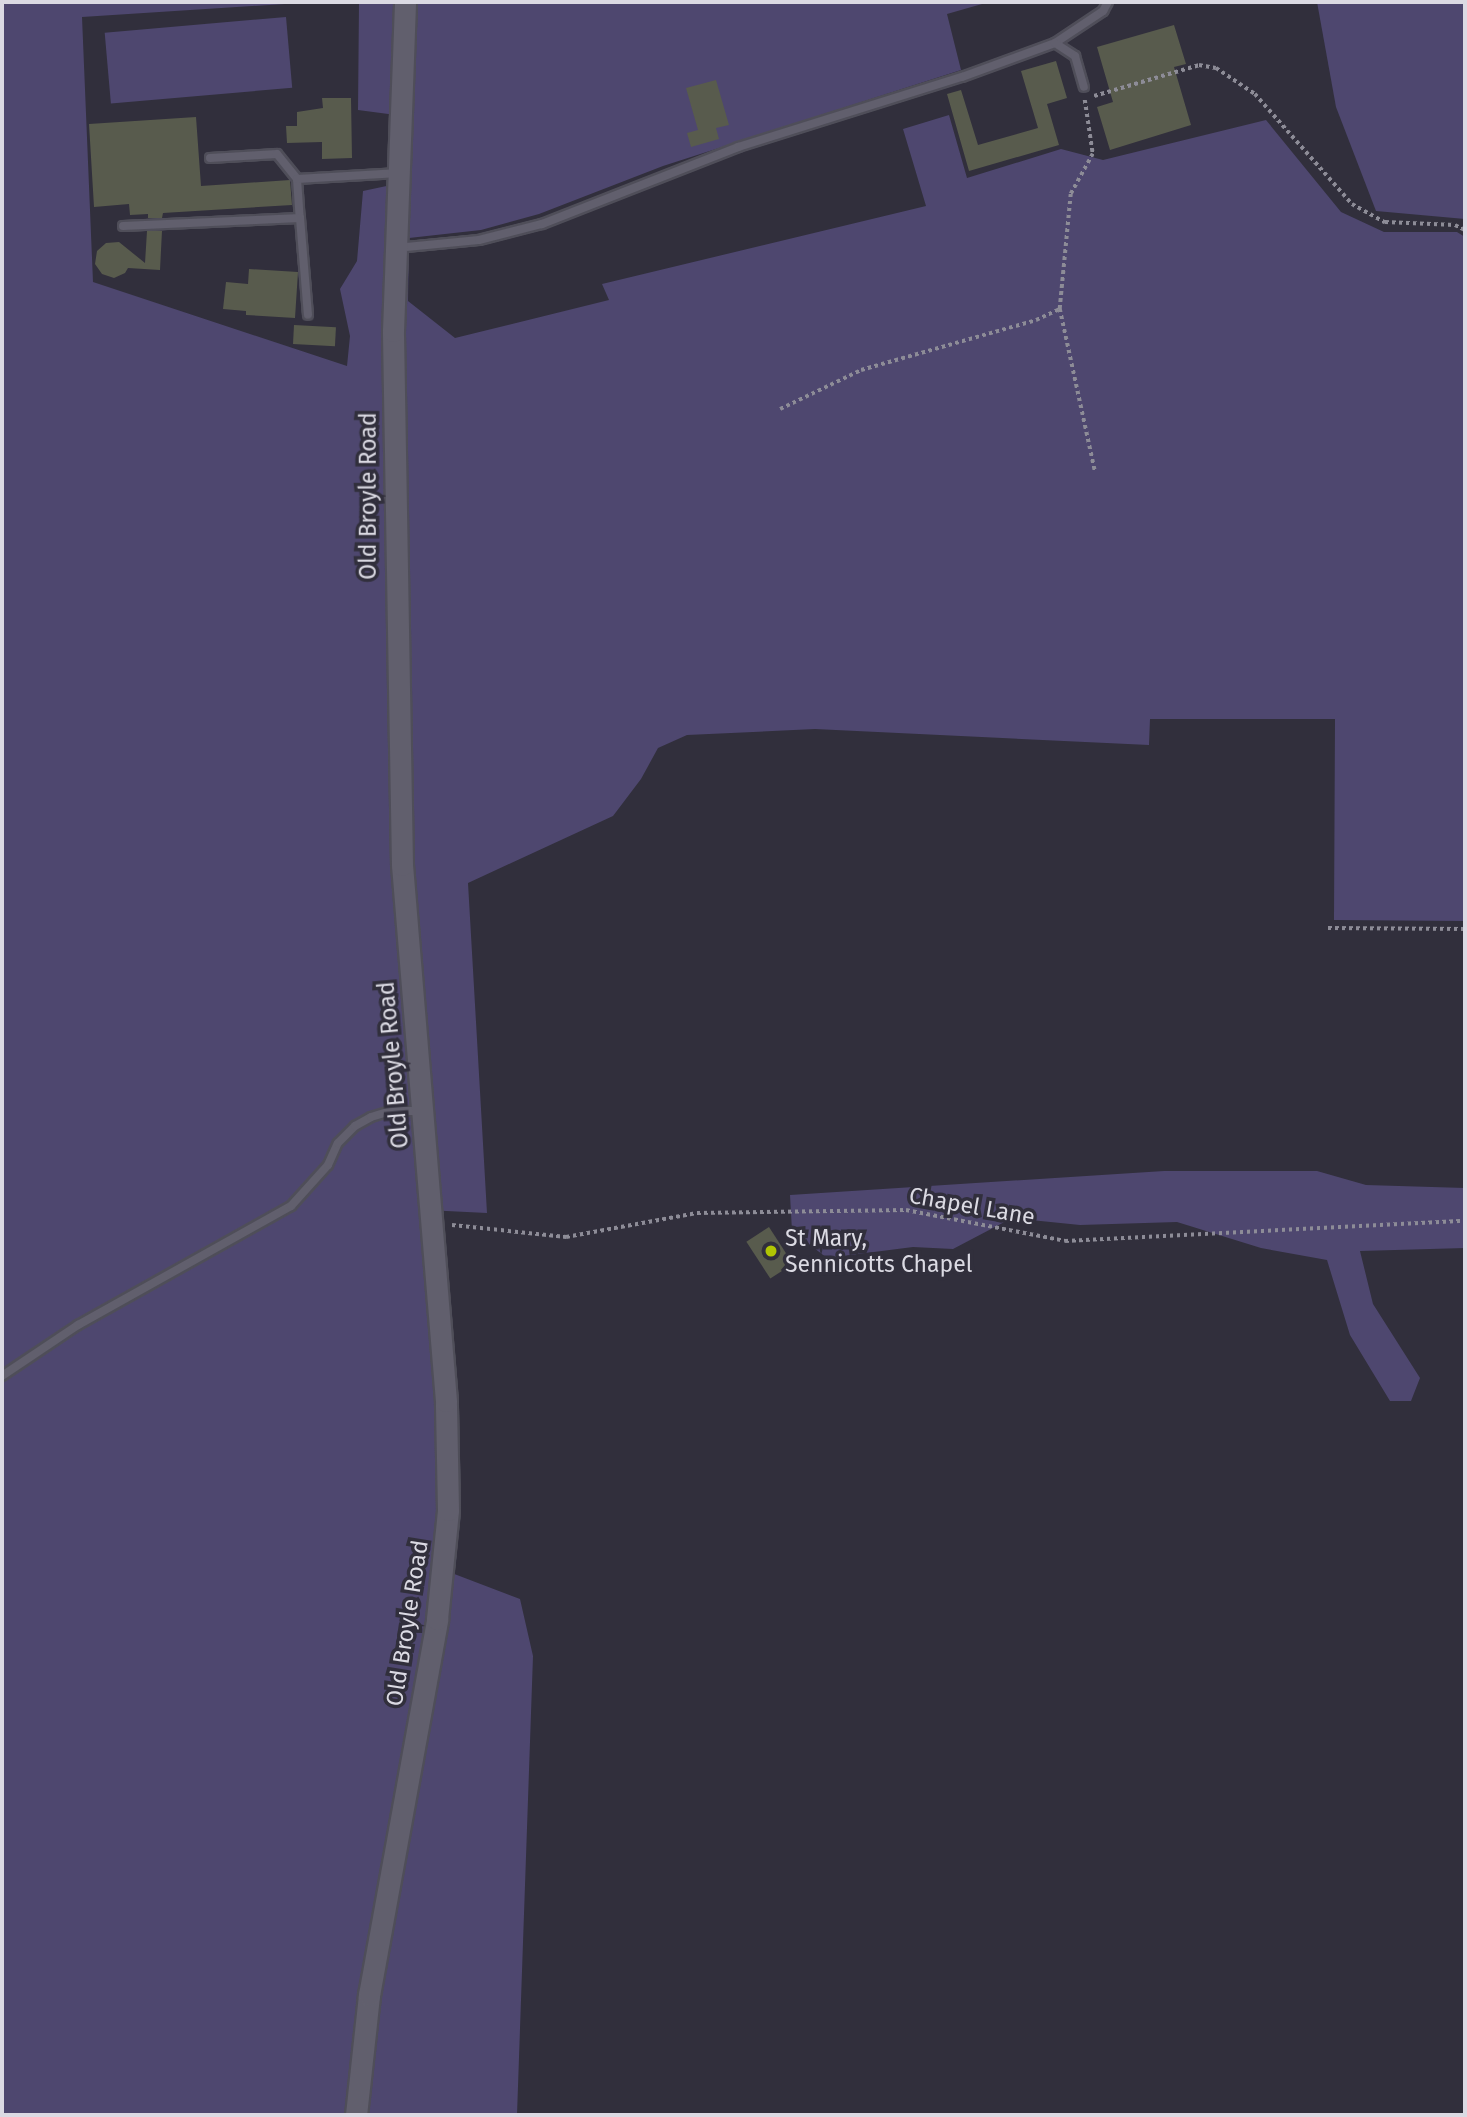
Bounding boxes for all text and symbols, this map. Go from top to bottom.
street label: Old Broyle Road [354,412,382,580]
street label: Old Broyle Road [372,980,414,1150]
street label: Chapel Lane [907,1181,1037,1231]
place label: St Mary, Sennicotts Chapel [785,1224,972,1278]
marker: St Mary, Sennicotts Chapel [763,1243,779,1259]
street label: Old Broyle Road [380,1538,434,1708]

